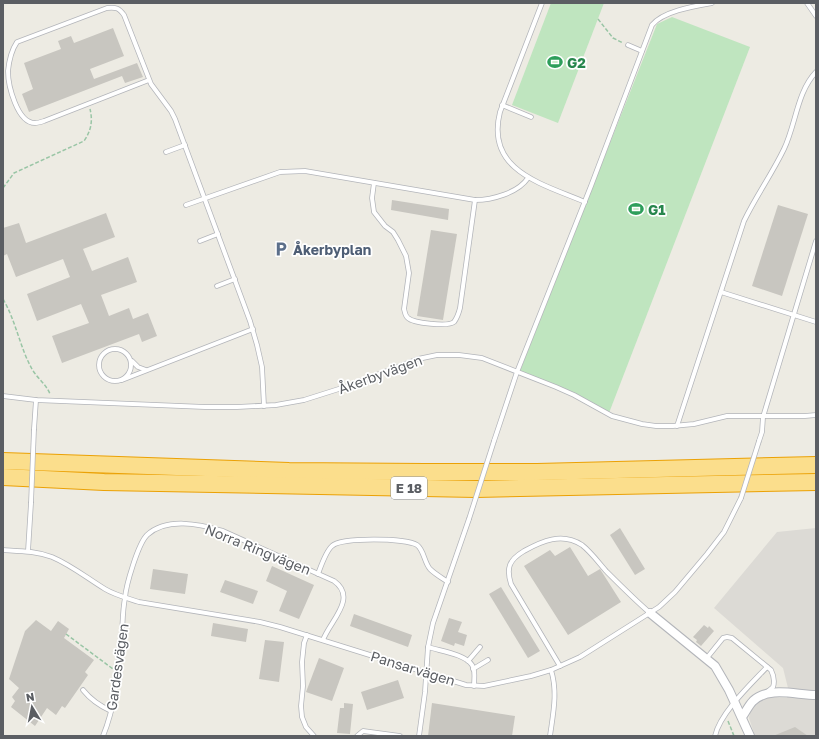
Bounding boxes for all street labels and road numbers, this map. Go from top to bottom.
street label: Åkerbyvägen [336,351,424,397]
road number: E 18 [391,477,427,499]
street label: Norra Ringvägen [203,520,313,578]
street label: Gardesvägen [102,622,132,712]
street label: Pansarvägen [369,647,457,689]

